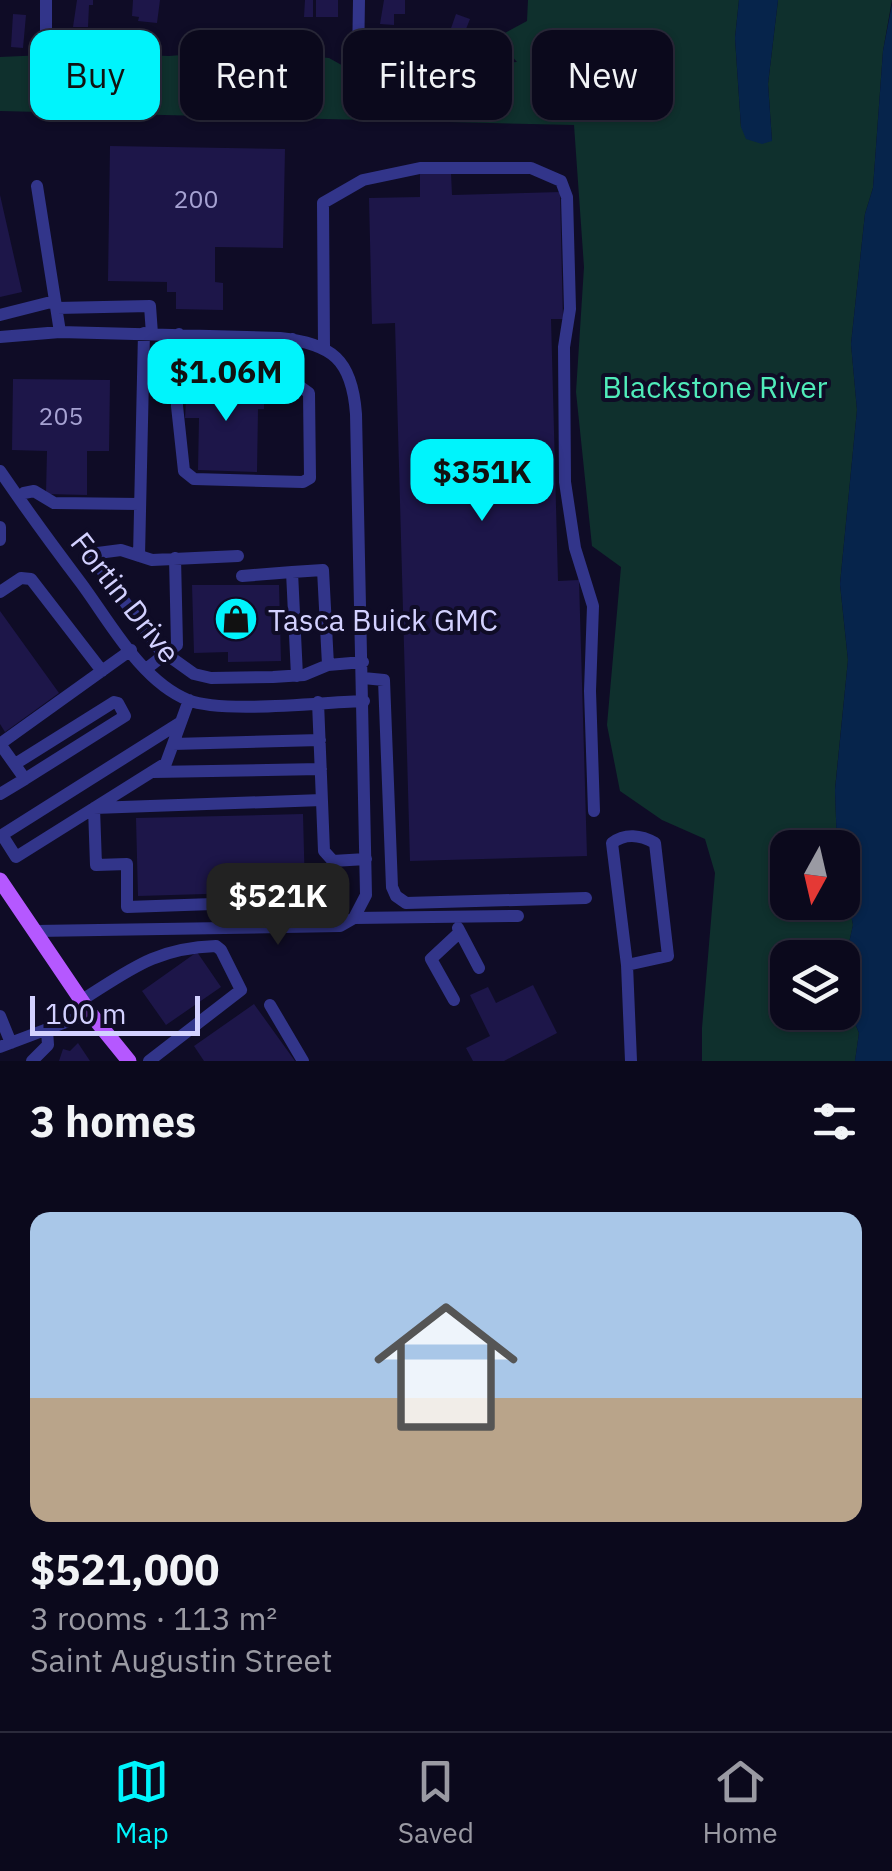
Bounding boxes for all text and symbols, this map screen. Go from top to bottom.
chip: Buy [30,30,160,120]
chip: Rent [180,30,323,120]
chip: Filters [343,30,512,120]
chip: New [532,30,673,120]
house number: 200 [173,182,219,215]
pin: $1.06M [145,339,307,424]
text: $1.06M [170,350,282,392]
park label: Blackstone River [602,367,828,406]
house number: 205 [38,399,84,432]
pin: $351K [412,439,552,524]
text: $351K [432,450,532,492]
street label: Fortin Drive [63,524,189,670]
shop icon: Tasca Buick GMC [213,596,259,642]
place label: Tasca Buick GMC [268,600,498,639]
north arrow [770,830,860,920]
map controls [770,830,860,1030]
pin: $521K [208,863,348,948]
text: $521K [228,874,328,916]
button: layers [770,940,860,1030]
scale bar [30,991,200,1036]
text: 100 m [45,995,126,1032]
text: 3 homes [30,1094,196,1149]
icon: filters [807,1094,862,1149]
icon: home [356,1277,536,1457]
text: $521,000 [30,1542,219,1597]
text: 3 rooms · 113 m² [30,1597,277,1639]
text: Saint Augustin Street [30,1639,332,1681]
tab: Map [114,1754,169,1851]
tab: Saved [398,1754,474,1851]
tab: Home [702,1754,778,1851]

